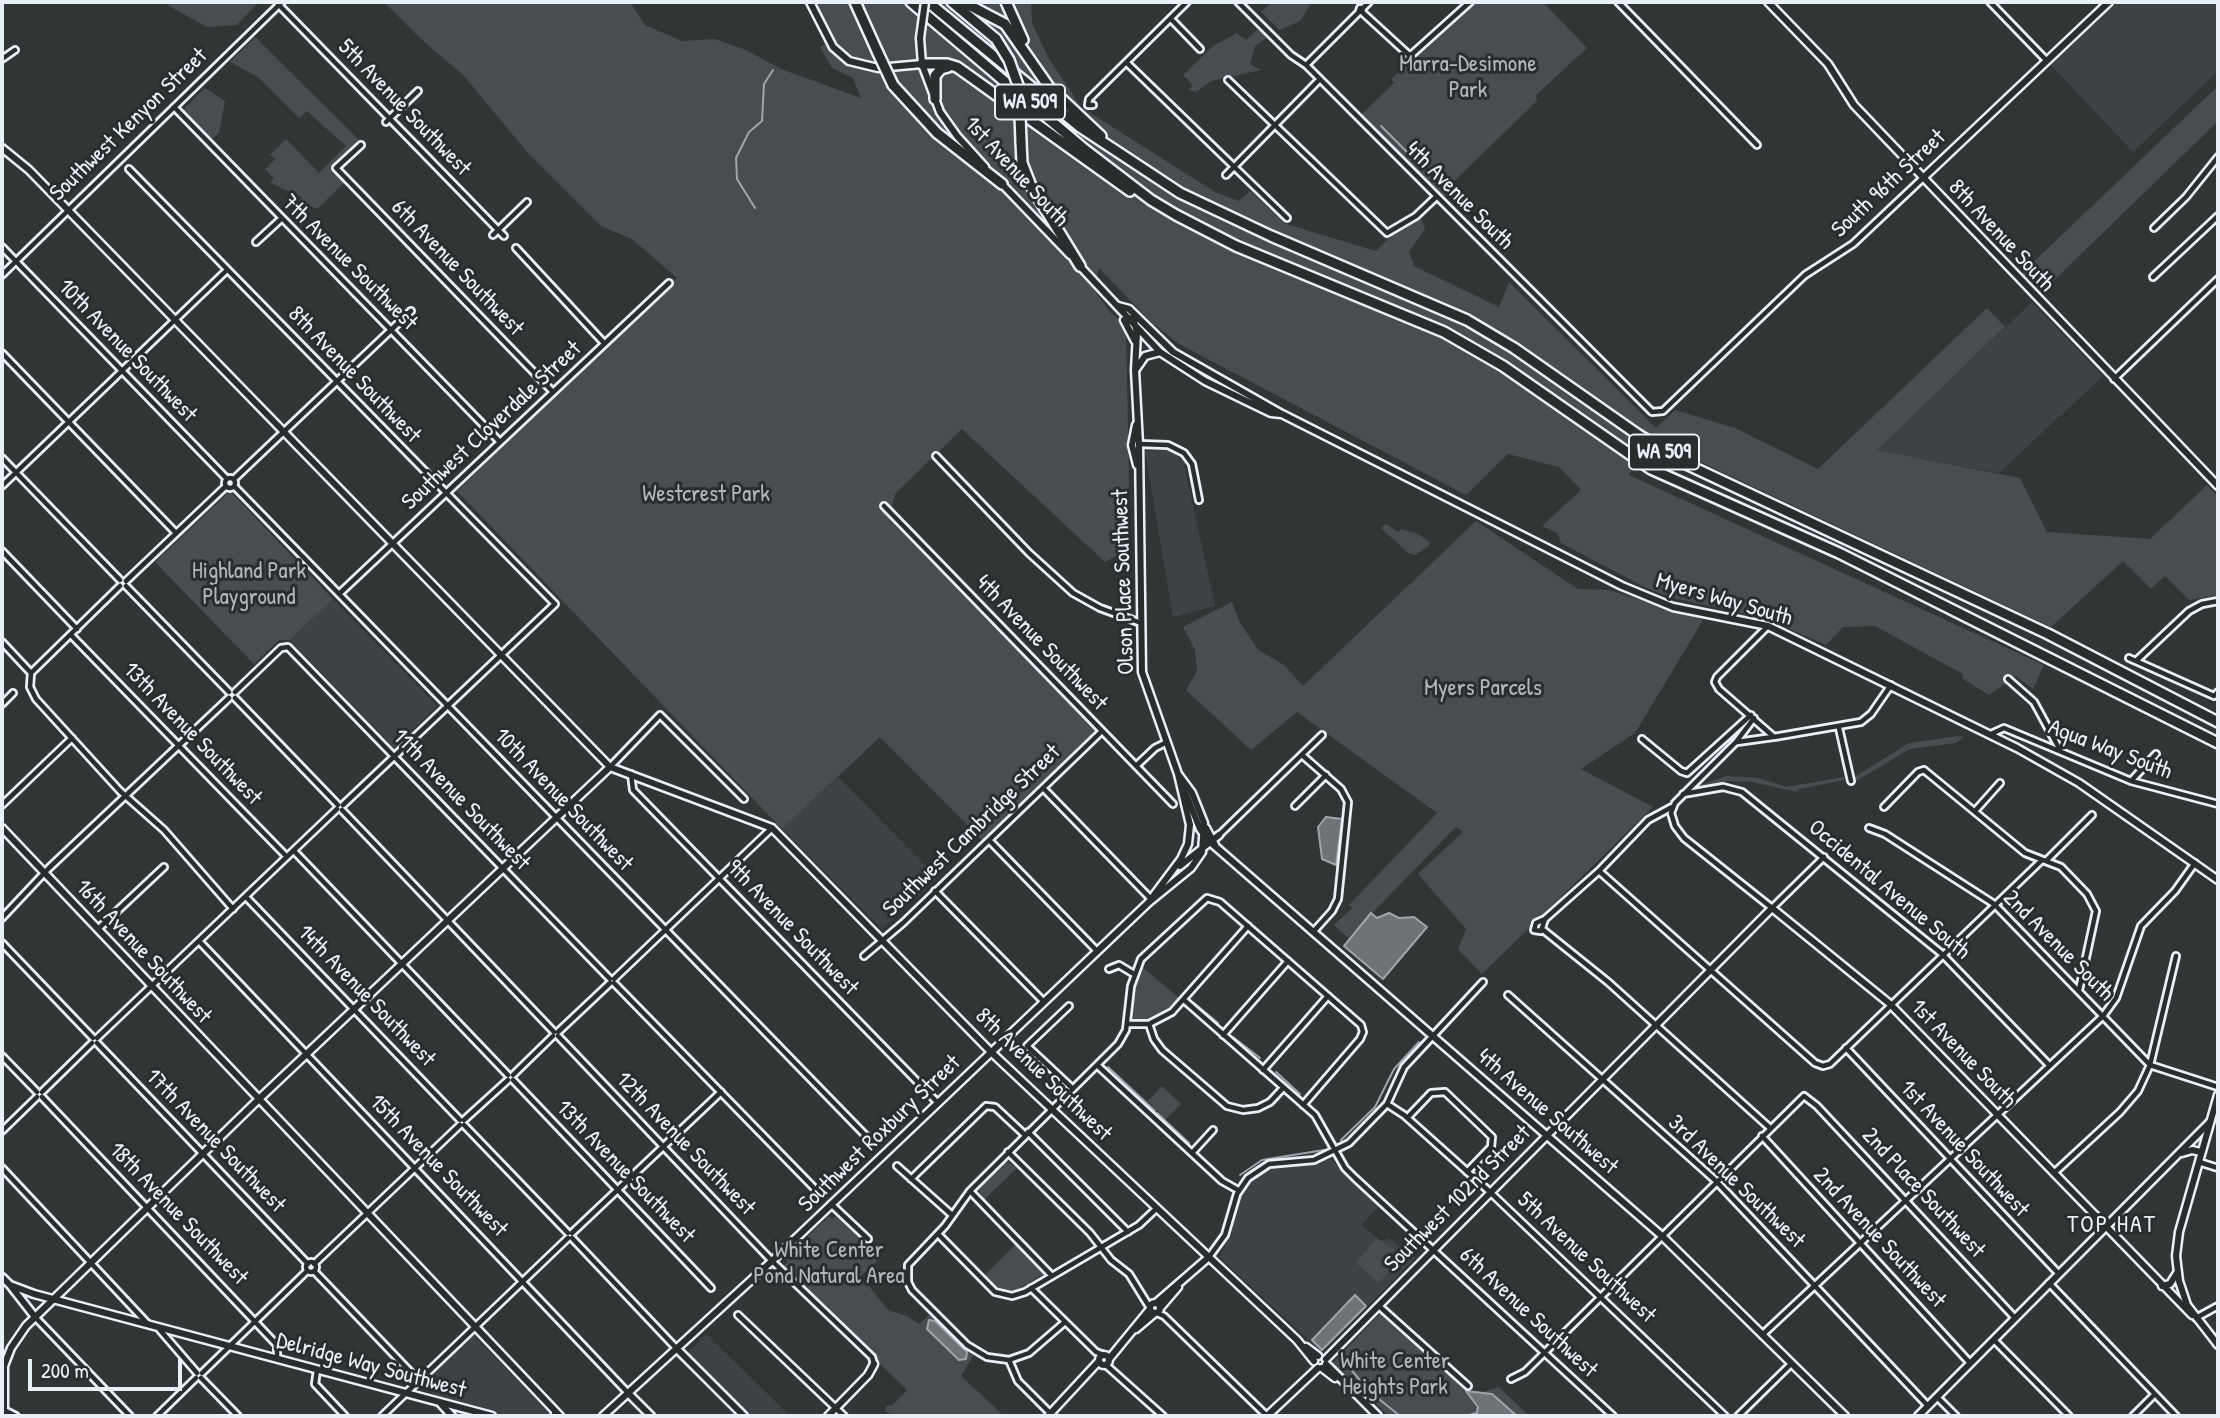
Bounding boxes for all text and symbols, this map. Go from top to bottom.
street label: 5th Avenue Southwest [332,34,476,182]
street label: Southwest Kenyon Street [45,43,213,207]
park label: Marra-Desimone Park [1399,51,1537,105]
road number: WA 509 [995,84,1065,119]
street label: 1st Avenue South [958,111,1074,233]
street label: South 96th Street [1826,124,1952,244]
street label: 4th Avenue South [1399,136,1519,256]
street label: 8th Avenue South [1942,174,2060,298]
street label: 7th Avenue Southwest [275,189,423,337]
street label: 6th Avenue Southwest [385,194,529,342]
street label: 10th Avenue Southwest [52,274,202,428]
street label: 8th Avenue Southwest [282,301,426,449]
street label: Southwest Cloverdale Street [396,336,588,516]
road number: WA 509 [1629,434,1699,470]
park label: Westcrest Park [642,481,770,509]
street label: Olson Place Southwest [1107,489,1141,675]
park label: Highland Park Playground [192,558,306,612]
street label: Myers Way South [1653,567,1795,633]
street label: 4th Avenue Southwest [969,569,1113,717]
street label: 13th Avenue Southwest [117,657,267,811]
park label: Myers Parcels [1424,675,1542,703]
street label: Aqua Way South [2044,714,2176,786]
street label: 11th Avenue Southwest [386,723,536,877]
street label: 10th Avenue Southwest [488,723,638,877]
street label: Southwest Cambridge Street [877,739,1067,923]
street label: Occidental Avenue South [1802,814,1976,966]
street label: 9th Avenue Southwest [720,854,864,1002]
street label: 16th Avenue Southwest [69,874,217,1030]
street label: 2nd Avenue South [1997,885,2119,1007]
street label: 14th Avenue Southwest [291,919,441,1073]
street label: 1st Avenue South [1904,994,2022,1114]
street label: 8th Avenue Southwest [969,1003,1117,1147]
street label: 4th Avenue Southwest [1471,1043,1623,1181]
street label: Southwest Roxbury Street [793,1050,967,1218]
street label: 17th Avenue Southwest [139,1063,291,1219]
street label: 12th Avenue Southwest [610,1067,760,1221]
street label: 1st Avenue Southwest [1893,1075,2035,1223]
street label: 15th Avenue Southwest [363,1089,513,1243]
street label: 13th Avenue Southwest [550,1095,700,1249]
street label: 3rd Avenue Southwest [1662,1109,1810,1255]
street label: Southwest 102nd Street [1379,1120,1537,1278]
street label: 2nd Place Southwest [1856,1122,1990,1264]
street label: 18th Avenue Southwest [103,1137,253,1291]
street label: 2nd Avenue Southwest [1807,1162,1951,1314]
street label: 5th Avenue Southwest [1511,1187,1661,1329]
district label: TOP HAT [2068,1212,2156,1240]
park label: White Center Pond Natural Area [754,1237,904,1291]
street label: 6th Avenue Southwest [1453,1242,1603,1384]
street label: Delridge Way Southwest [273,1327,469,1405]
scale bar [32,1344,186,1388]
park label: White Center Heights Park [1340,1348,1450,1402]
text: 200 m [41,1356,89,1385]

